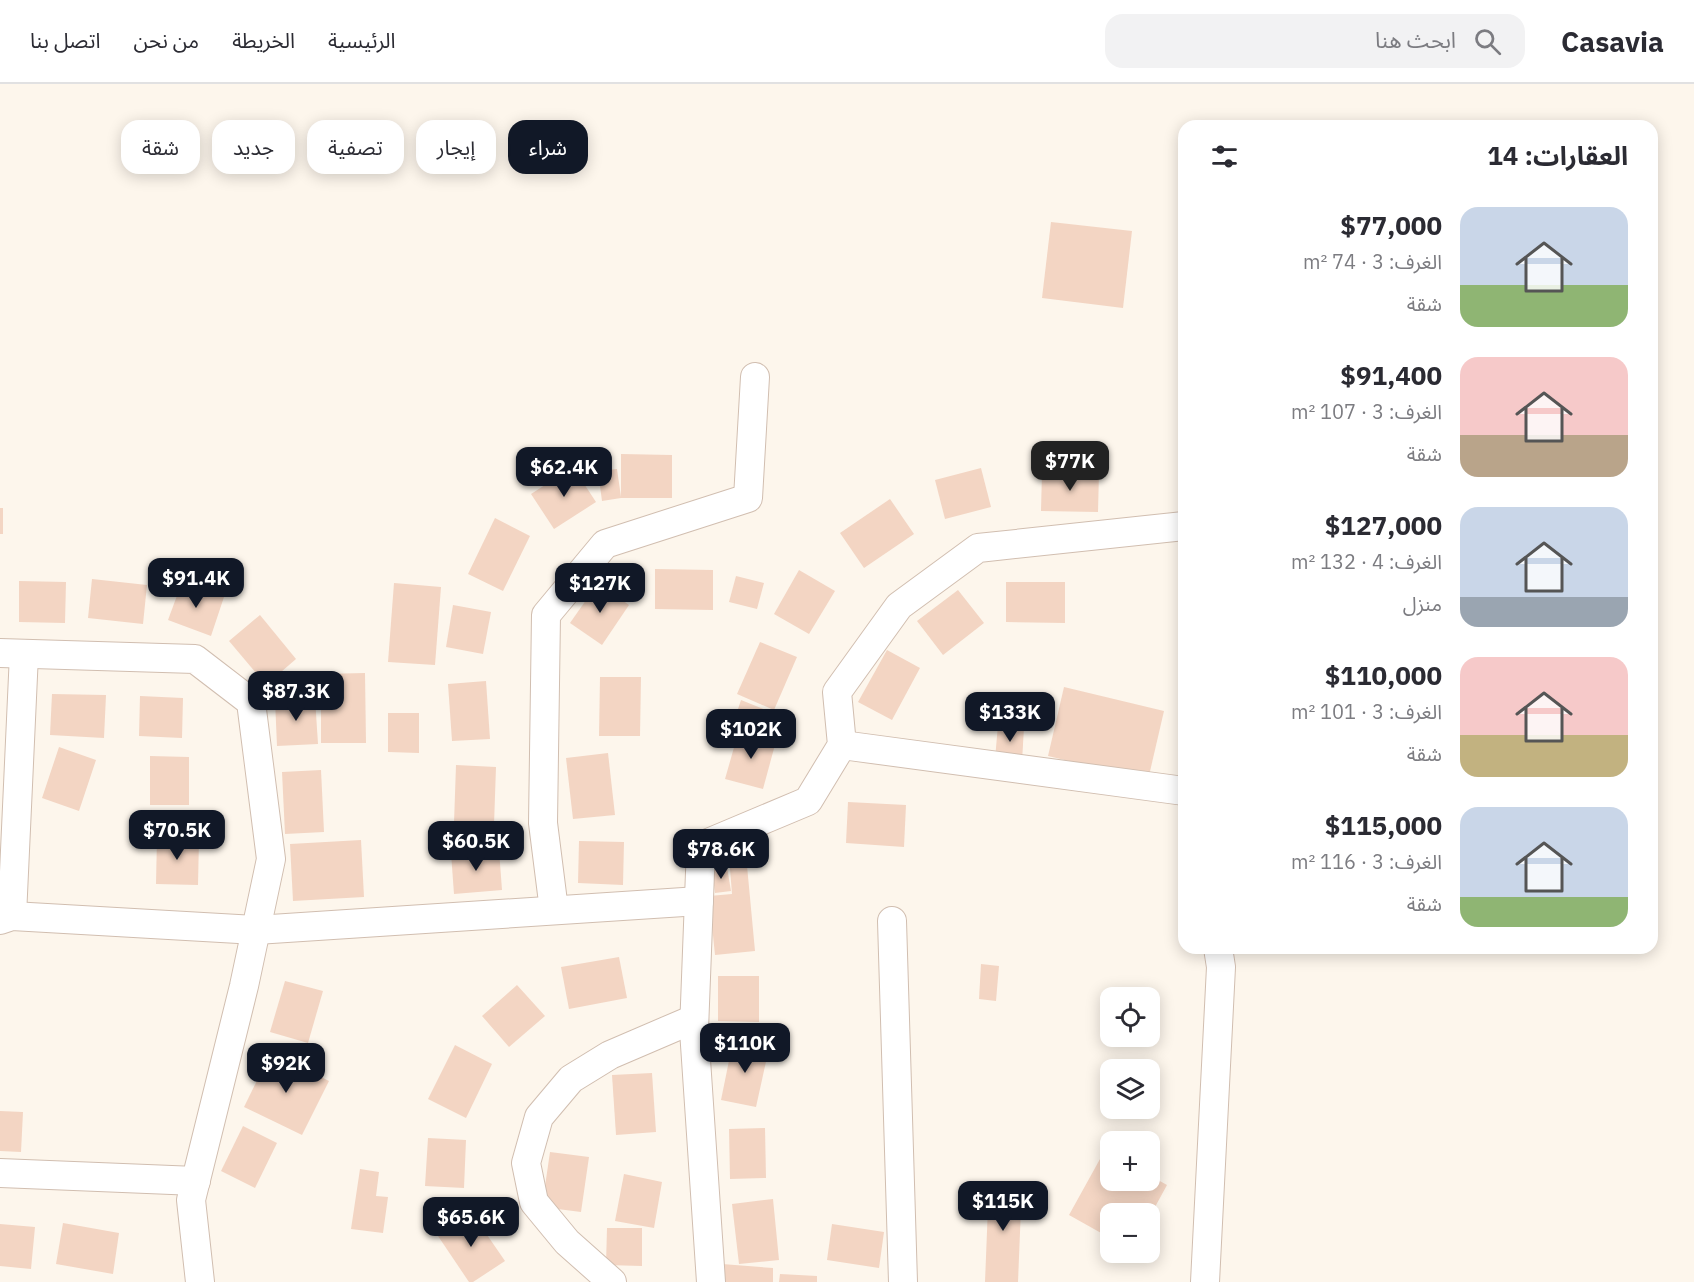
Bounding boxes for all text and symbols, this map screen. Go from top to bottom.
search box [1105,14,1525,68]
text: Casavia [1561,23,1664,60]
text: ابحث هنا [1375,25,1456,54]
icon: search [1471,25,1504,58]
text: اتصل بنا [30,26,100,54]
text: من نحن [133,26,199,54]
text: الخريطة [232,26,295,54]
text: الرئيسية [328,26,396,54]
chip: شقة [121,120,200,174]
chip: جديد [212,120,295,174]
chip: تصفية [307,120,404,174]
chip: إيجار [416,120,496,174]
chip: شراء [508,120,588,174]
text: العقارات: 14 [1487,138,1628,172]
icon: filters [1208,140,1241,173]
text: $77,000 [1340,208,1442,242]
icon: home [1508,231,1580,303]
text: الغرف: 3 · 74 m² [1303,248,1442,275]
text: شقة [1407,290,1442,317]
text: $91,400 [1340,358,1442,392]
icon: home [1508,381,1580,453]
text: الغرف: 3 · 107 m² [1291,398,1442,425]
text: شقة [1407,440,1442,467]
pin: $77K [1034,441,1106,492]
pin: $62.4K [515,447,613,498]
text: $77K [1045,447,1095,474]
text: $62.4K [530,453,598,480]
text: $127,000 [1325,508,1442,542]
icon: home [1508,531,1580,603]
text: الغرف: 4 · 132 m² [1291,548,1442,575]
pin: $91.4K [147,558,245,609]
pin: $127K [558,563,642,614]
text: $91.4K [162,564,230,591]
text: $127K [569,569,631,596]
text: منزل [1403,590,1442,617]
text: $110,000 [1325,658,1442,692]
pin: $87.3K [247,671,345,722]
text: $87.3K [262,677,330,704]
icon: home [1508,681,1580,753]
pin: $133K [968,692,1052,743]
text: $133K [979,698,1041,725]
text: الغرف: 3 · 101 m² [1291,698,1442,725]
pin: $102K [709,709,793,760]
text: $102K [720,715,782,742]
text: شقة [1407,740,1442,767]
text: $115,000 [1325,808,1442,842]
pin: $70.5K [128,810,226,861]
text: $70.5K [143,816,211,843]
pin: $60.5K [427,821,525,872]
text: $60.5K [442,827,510,854]
pin: $78.6K [672,829,770,880]
icon: home [1508,831,1580,903]
text: $78.6K [687,835,755,862]
text: الغرف: 3 · 116 m² [1291,848,1442,875]
text: شقة [1407,890,1442,917]
map controls [1100,987,1160,1263]
button: locate [1100,987,1160,1047]
pin: $110K [703,1023,787,1074]
text: $110K [714,1029,776,1056]
pin: $92K [250,1043,322,1094]
text: $92K [261,1049,311,1076]
button: layers [1100,1059,1160,1119]
button: + [1100,1131,1160,1191]
pin: $115K [961,1181,1045,1232]
text: $115K [972,1187,1034,1214]
pin: $65.6K [422,1197,520,1248]
text: $65.6K [437,1203,505,1230]
button: − [1100,1203,1160,1263]

